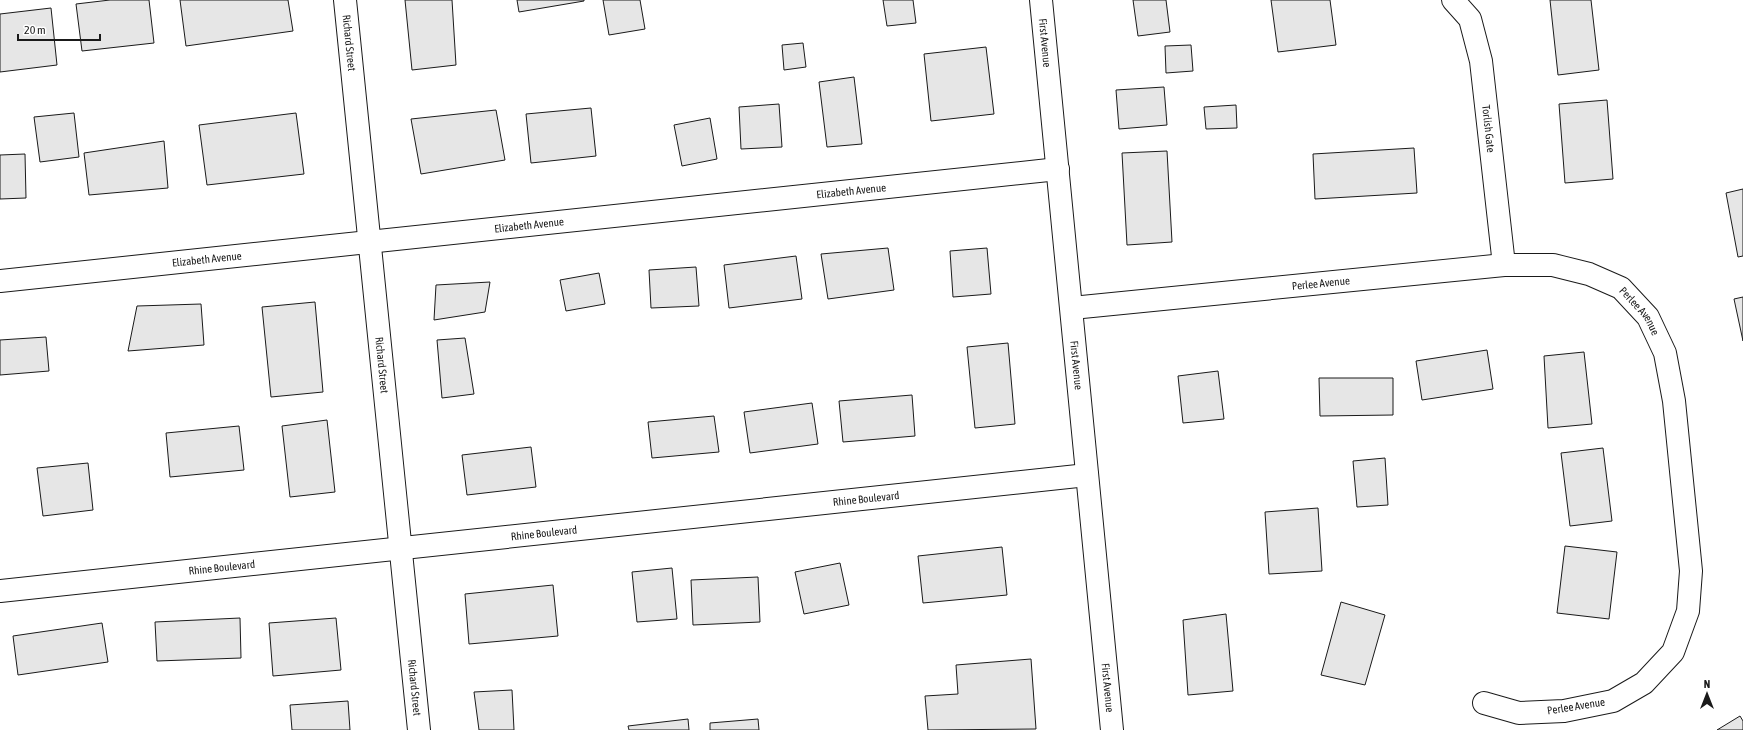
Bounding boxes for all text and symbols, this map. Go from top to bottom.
street label: Richard Street [341,14,358,72]
scale bar [18,16,100,42]
street label: First Avenue [1037,18,1054,68]
text: 20 m [24,23,46,37]
street label: Torlish Gate [1480,104,1497,153]
street label: Elizabeth Avenue [816,181,887,201]
street label: Elizabeth Avenue [494,215,564,235]
street label: Elizabeth Avenue [171,249,242,269]
street label: Perlee Avenue [1291,274,1350,292]
street label: Perlee Avenue [1617,284,1662,337]
street label: Richard Street [373,336,391,394]
street label: First Avenue [1068,340,1085,390]
street label: Rhine Boulevard [832,489,900,508]
street label: Rhine Boulevard [510,523,578,542]
street label: Rhine Boulevard [188,558,256,577]
street label: Richard Street [406,659,424,716]
street label: First Avenue [1100,663,1116,713]
north arrow [1687,674,1727,714]
text: N [1704,678,1710,690]
street label: Perlee Avenue [1546,696,1606,716]

